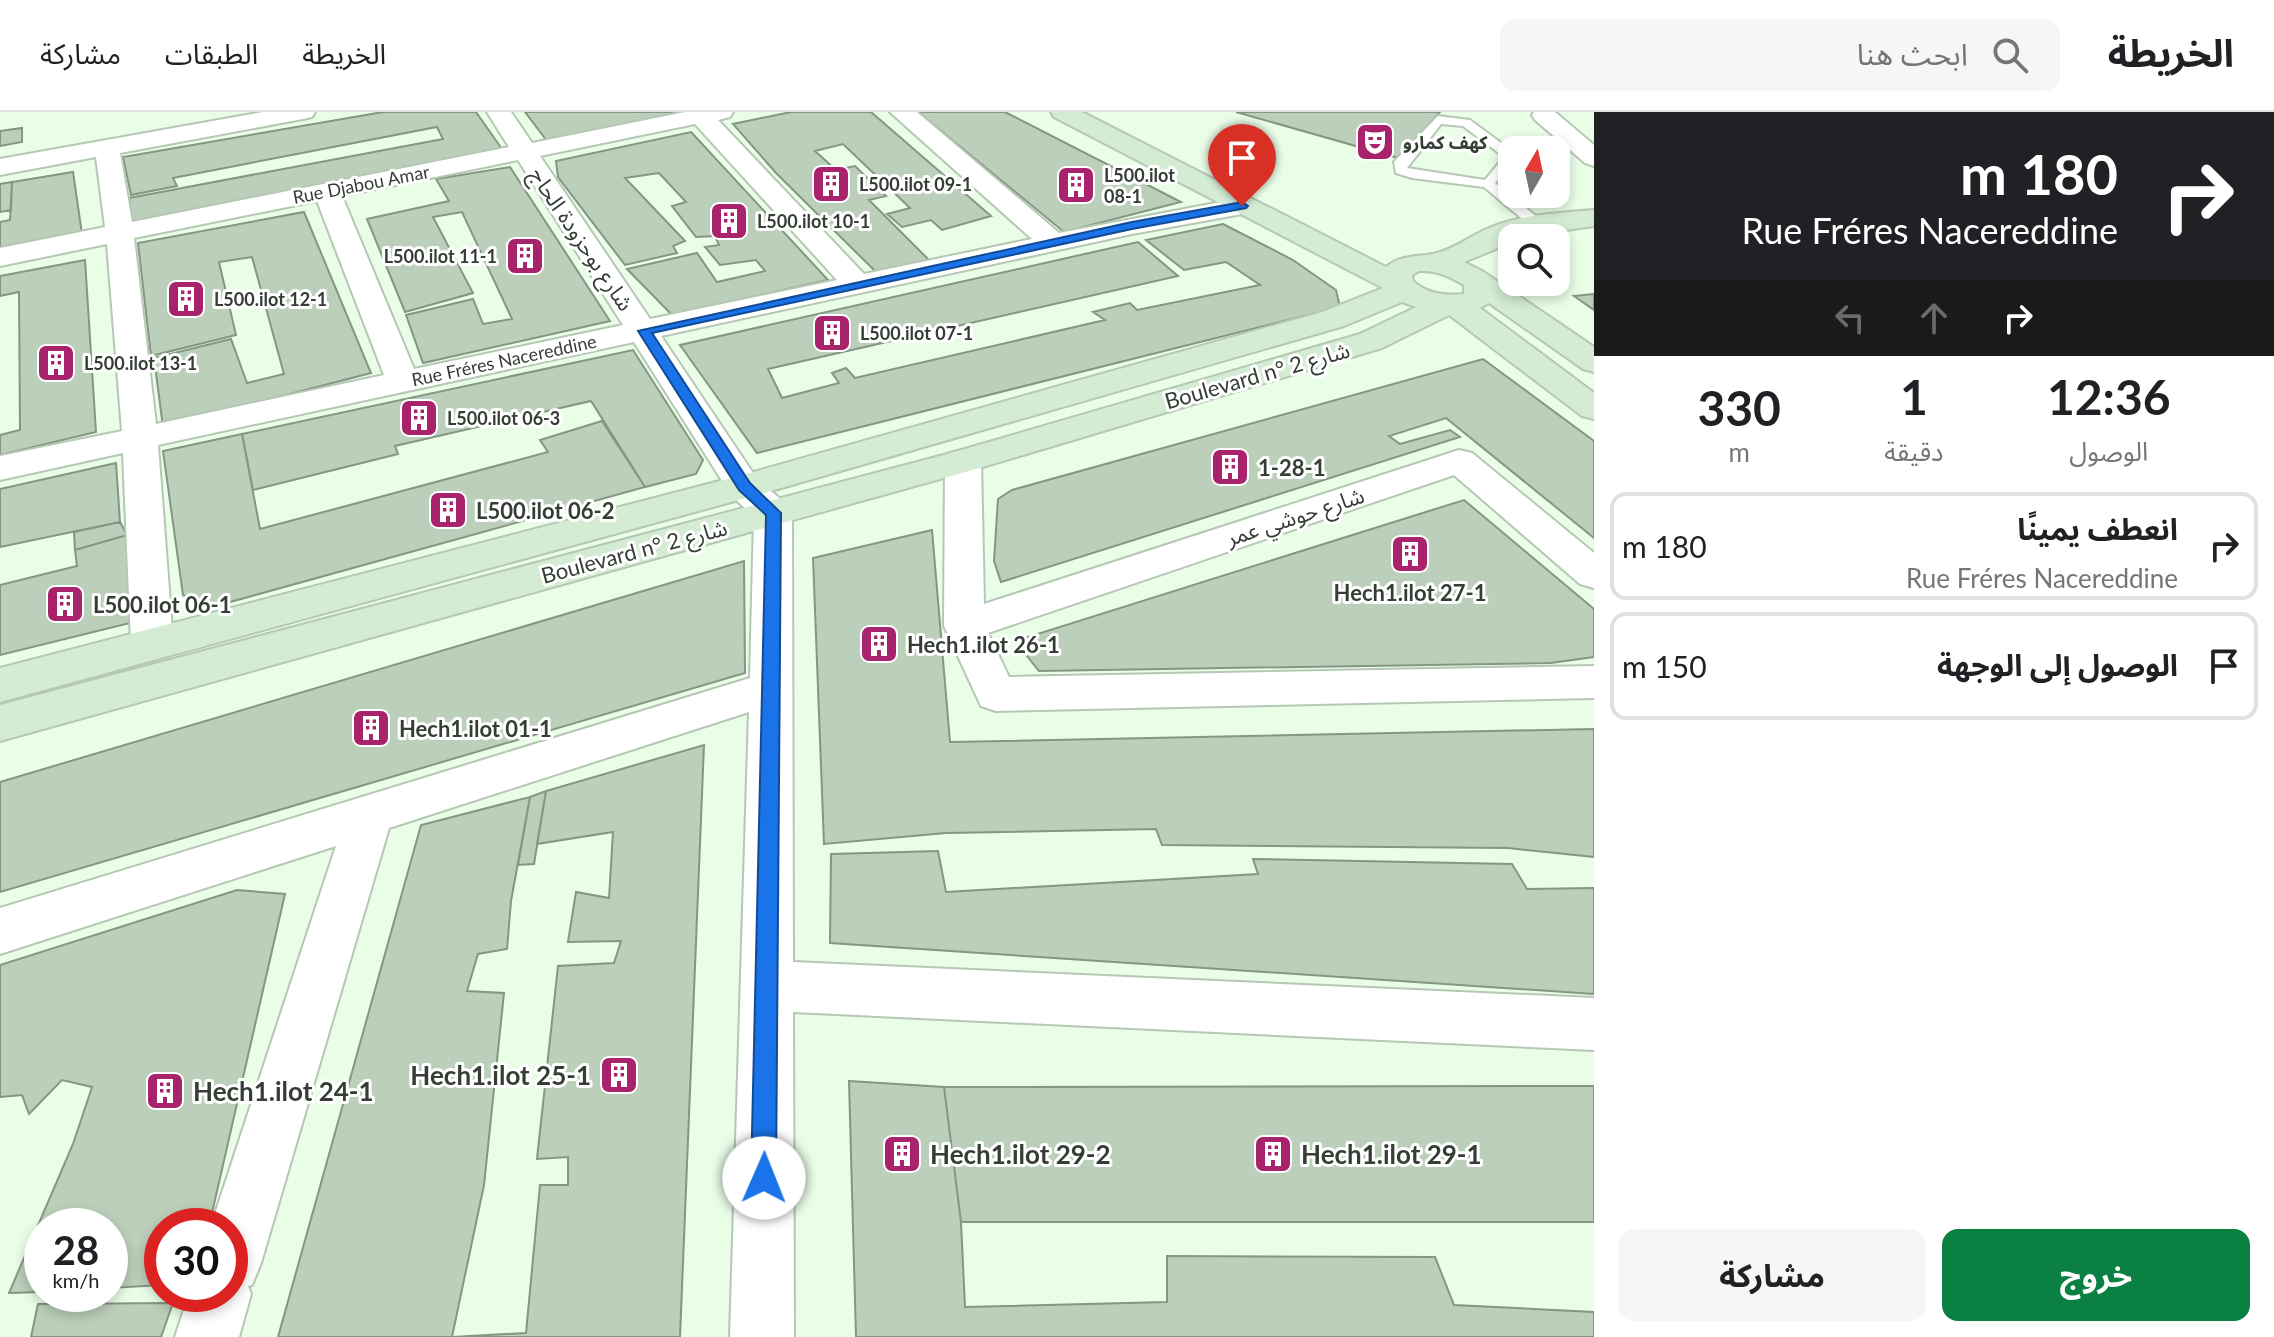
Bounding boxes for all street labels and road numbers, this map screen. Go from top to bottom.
street label: Rue Djabou Amar [291,160,432,208]
street label: شارع بوحزودة الحاج [521,162,640,318]
street label: Rue Fréres Nacereddine [410,330,598,390]
street label: Boulevard n° شارع 2 [1161,336,1354,418]
street label: شارع حوشي عمر [1222,481,1369,555]
street label: Boulevard n° شارع 2 [538,513,731,593]

